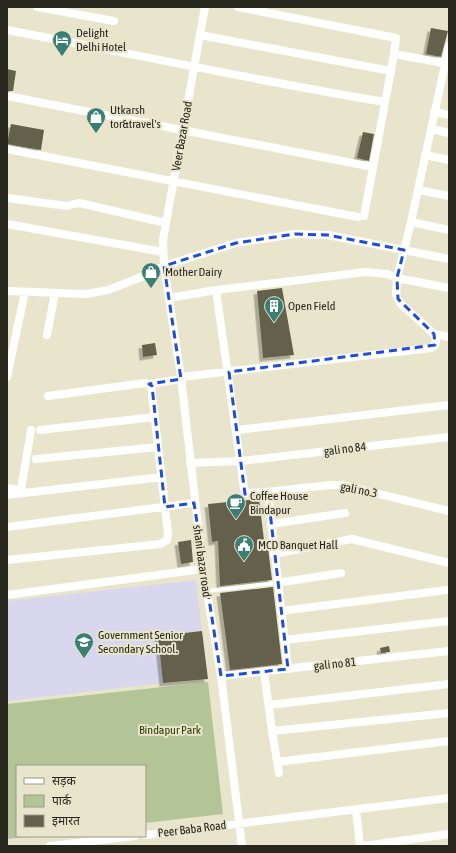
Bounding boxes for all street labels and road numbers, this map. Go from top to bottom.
street label: Veer Bazar Road [169,100,195,172]
street label: gali no 84 [323,439,367,459]
street label: gali no.3 [339,480,379,500]
street label: shani bazar road [190,524,214,598]
street label: gali no 81 [313,655,357,673]
street label: Peer Baba Road [157,818,227,840]

